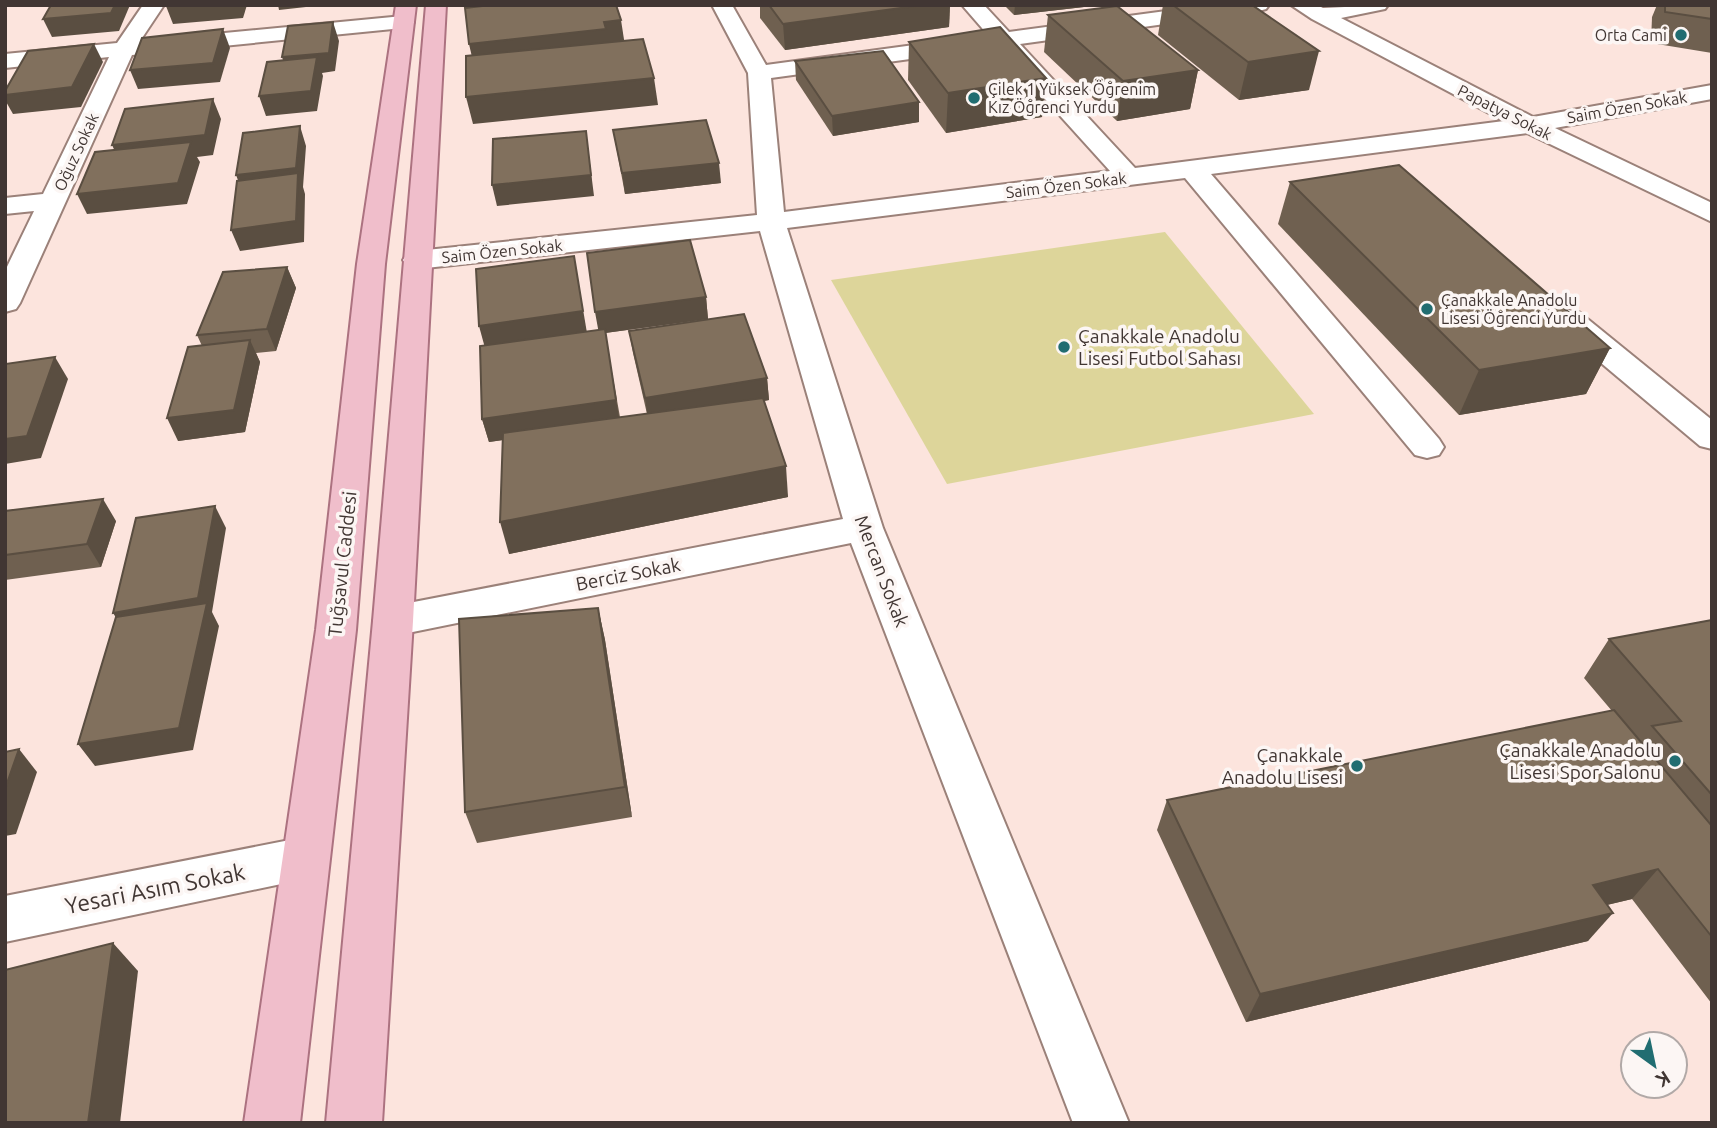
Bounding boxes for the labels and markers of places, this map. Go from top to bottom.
place label: Orta Cami [1595,26,1667,44]
marker: Orta Cami [1673,27,1689,43]
place label: Çilek 1 Yüksek Öğrenim Kız Öğrenci Yurdu [988,80,1156,116]
marker: Çilek 1 Yüksek Öğrenim Kız Öğrenci Yurdu [966,90,982,106]
place label: Çanakkale Anadolu Lisesi Öğrenci Yurdu [1441,291,1587,327]
marker: Çanakkale Anadolu Lisesi Öğrenci Yurdu [1419,301,1435,317]
place label: Çanakkale Anadolu Lisesi Futbol Sahası [1078,325,1241,369]
marker: Çanakkale Anadolu Lisesi Futbol Sahası [1056,339,1072,355]
place label: Çanakkale Anadolu Lisesi Spor Salonu [1499,739,1661,783]
place label: Çanakkale Anadolu Lisesi [1222,744,1343,788]
marker: Çanakkale Anadolu Lisesi Spor Salonu [1667,753,1683,769]
marker: Çanakkale Anadolu Lisesi [1349,758,1365,774]

